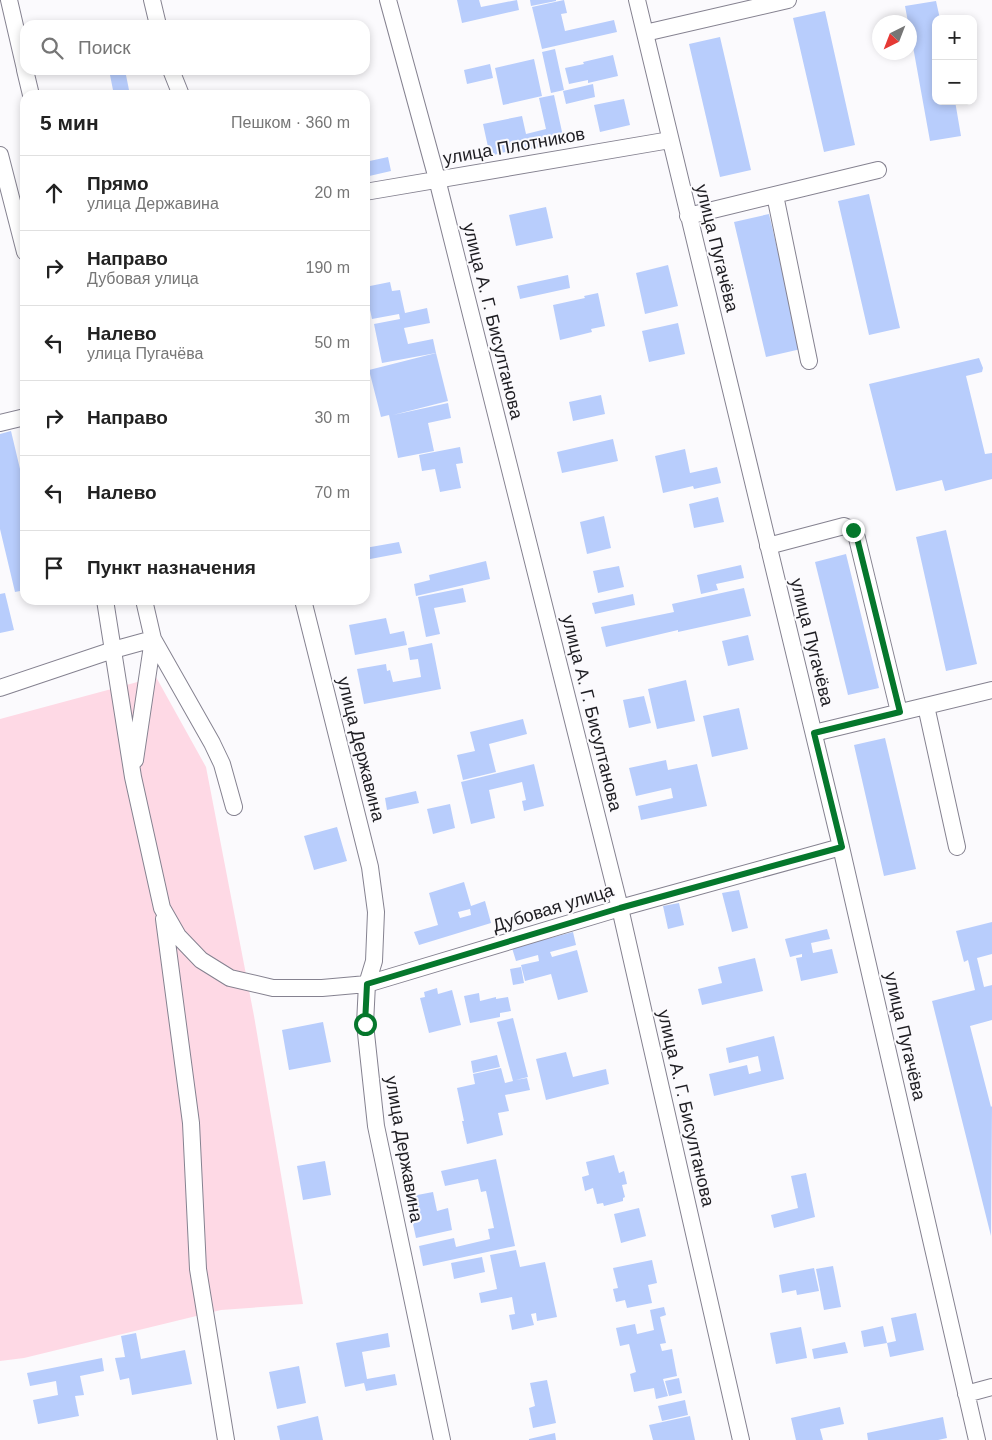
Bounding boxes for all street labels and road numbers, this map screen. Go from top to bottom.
street label: улица Плотников [442,124,586,168]
street label: улица Пугачёва [691,182,743,315]
street label: улица А. Г. Бисултанова [459,221,527,422]
street label: улица Пугачёва [786,576,838,709]
street label: улица А. Г. Бисултанова [558,613,626,814]
street label: улица Державина [333,675,389,824]
street label: Дубовая улица [490,880,617,936]
street label: улица Пугачёва [881,970,930,1103]
street label: улица А. Г. Бисултанова [654,1008,719,1209]
street label: улица Державина [381,1074,427,1225]

